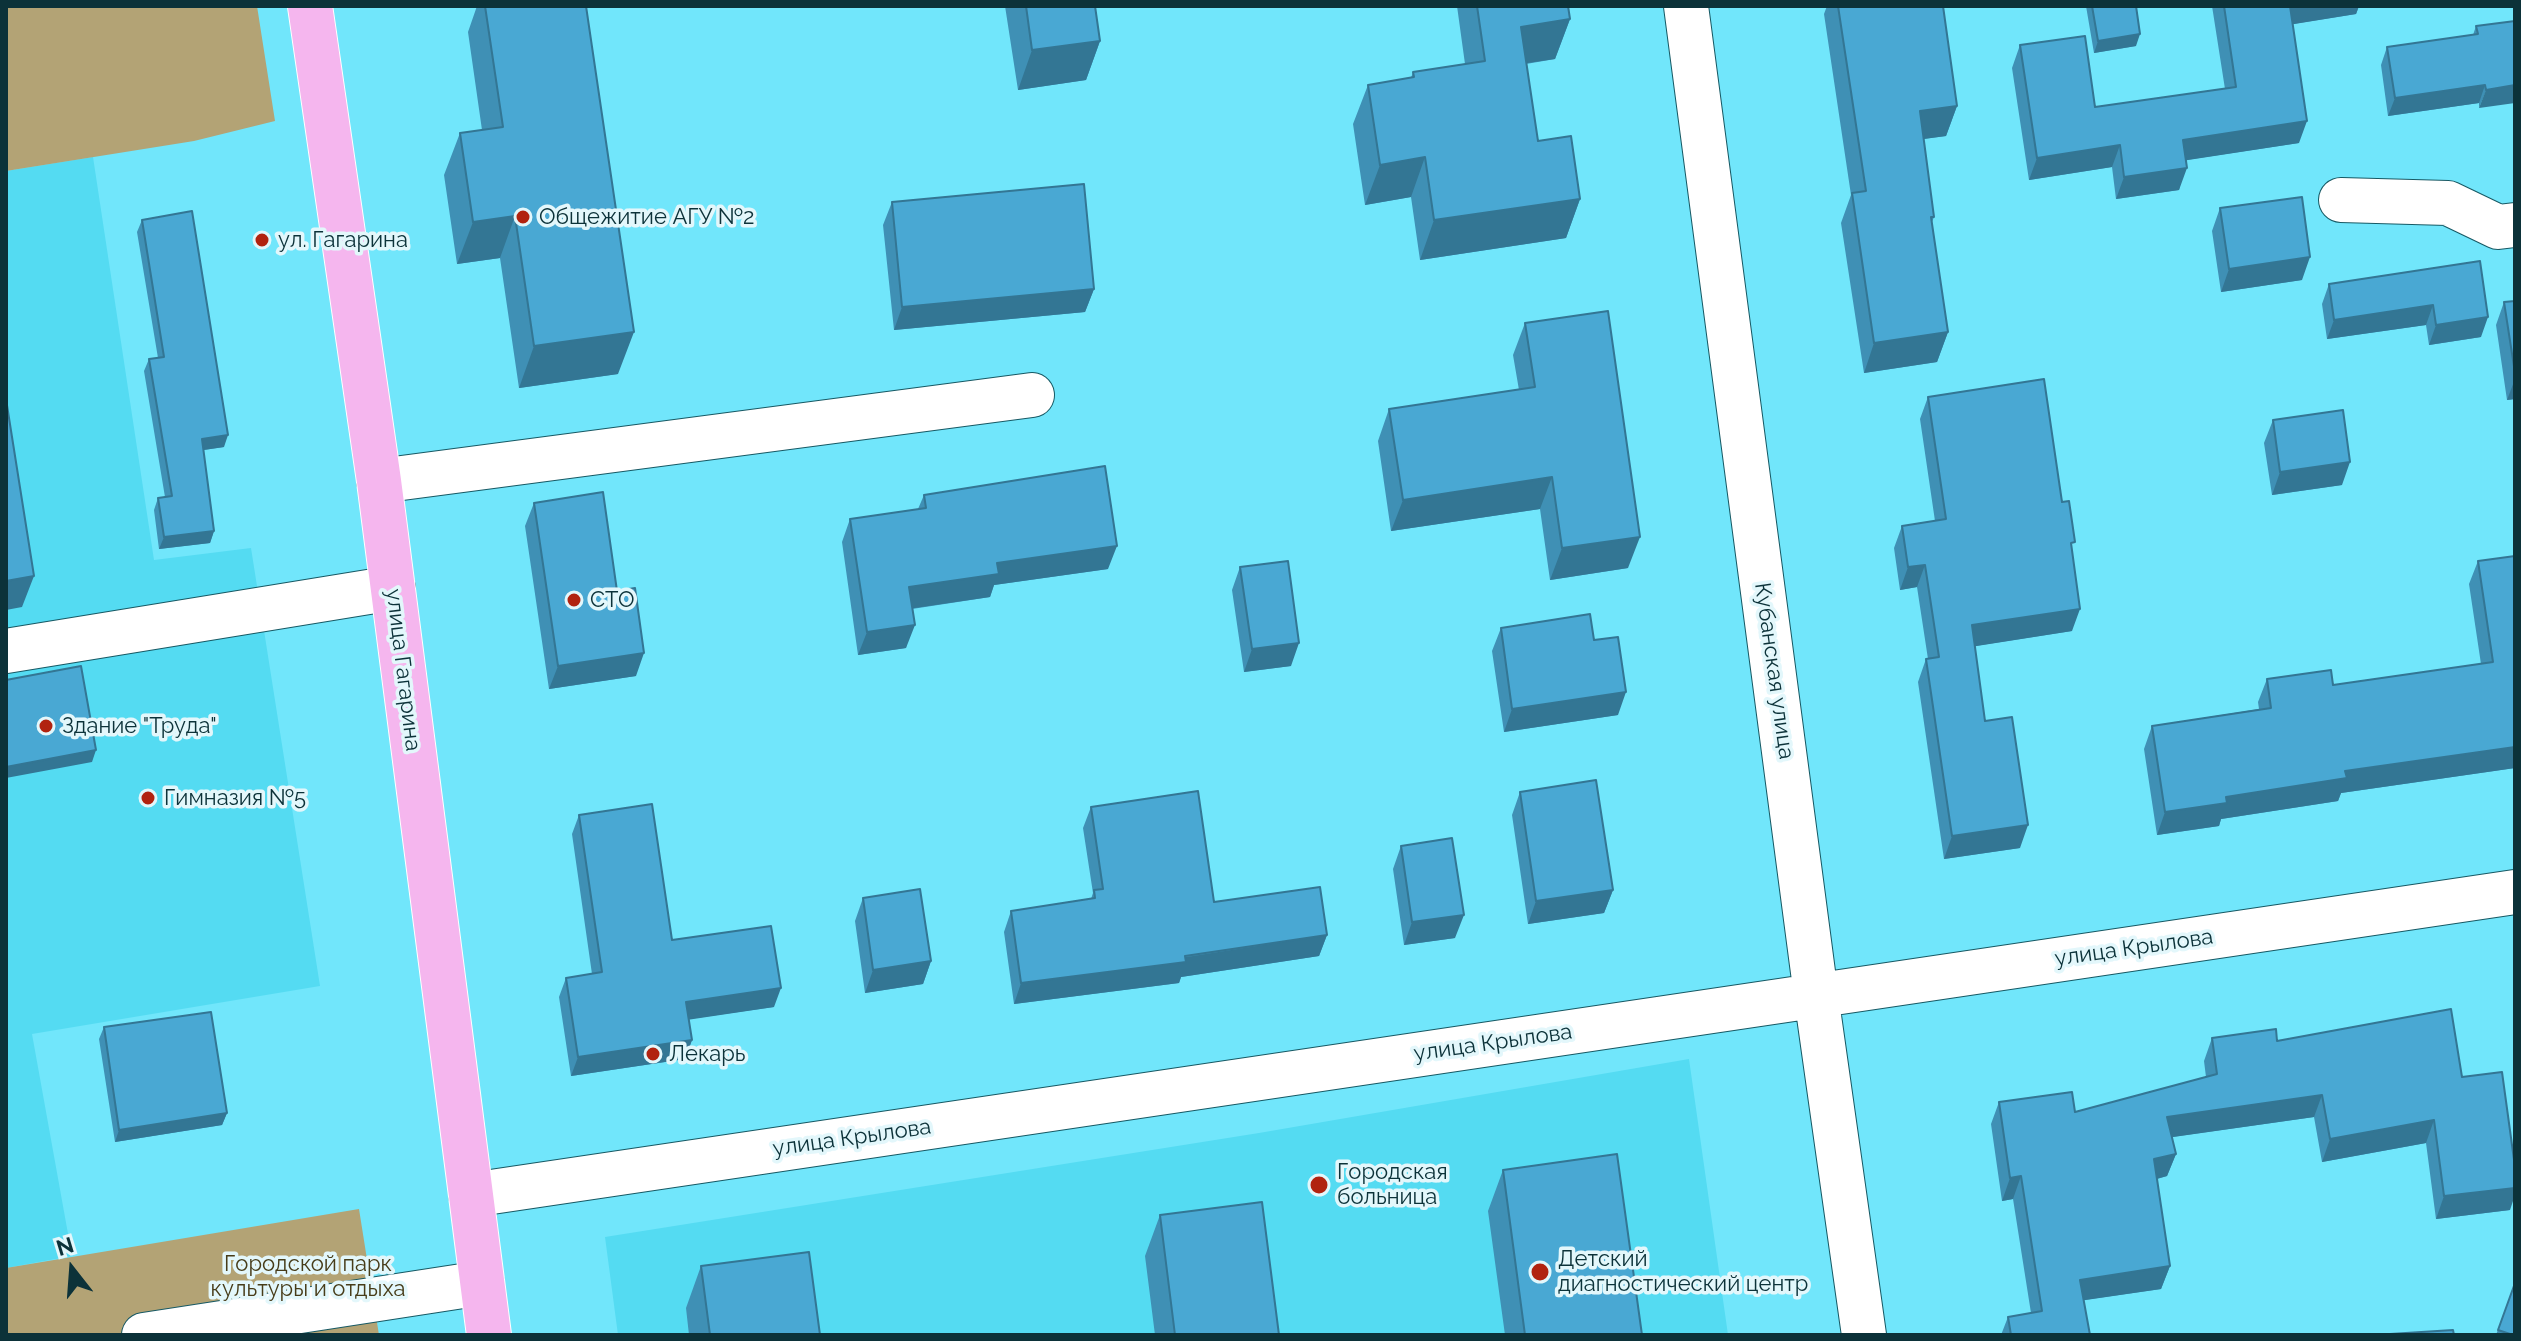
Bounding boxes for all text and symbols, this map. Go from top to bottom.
place label: Общежитие АГУ №2 [539,204,754,230]
marker: Общежитие АГУ №2 [514,208,532,226]
place label: ул. Гагарина [278,227,408,253]
marker: ул. Гагарина [253,231,271,249]
street label: Кубанская улица [1749,581,1799,761]
street label: улица Гагарина [380,587,426,753]
place label: СТО [590,587,634,613]
marker: СТО [565,591,583,609]
place label: Здание "Труда" [62,713,217,739]
marker: Здание "Труда" [37,717,55,735]
place label: Гимназия №5 [164,785,306,811]
marker: Гимназия №5 [139,789,157,807]
street label: улица Крылова [2053,924,2215,972]
street label: улица Крылова [1412,1019,1574,1067]
place label: Лекарь [669,1041,746,1067]
marker: Лекарь [644,1045,662,1063]
street label: улица Крылова [771,1114,933,1162]
place label: Городская больница [1337,1159,1448,1210]
marker: Городская больница [1308,1174,1330,1196]
north arrow [32,1229,112,1309]
text: N [53,1231,77,1261]
place label: Детский диагностический центр [1558,1246,1808,1298]
park label: Городской парк культуры и отдыха [211,1251,405,1302]
marker: Детский диагностический центр [1529,1261,1551,1283]

